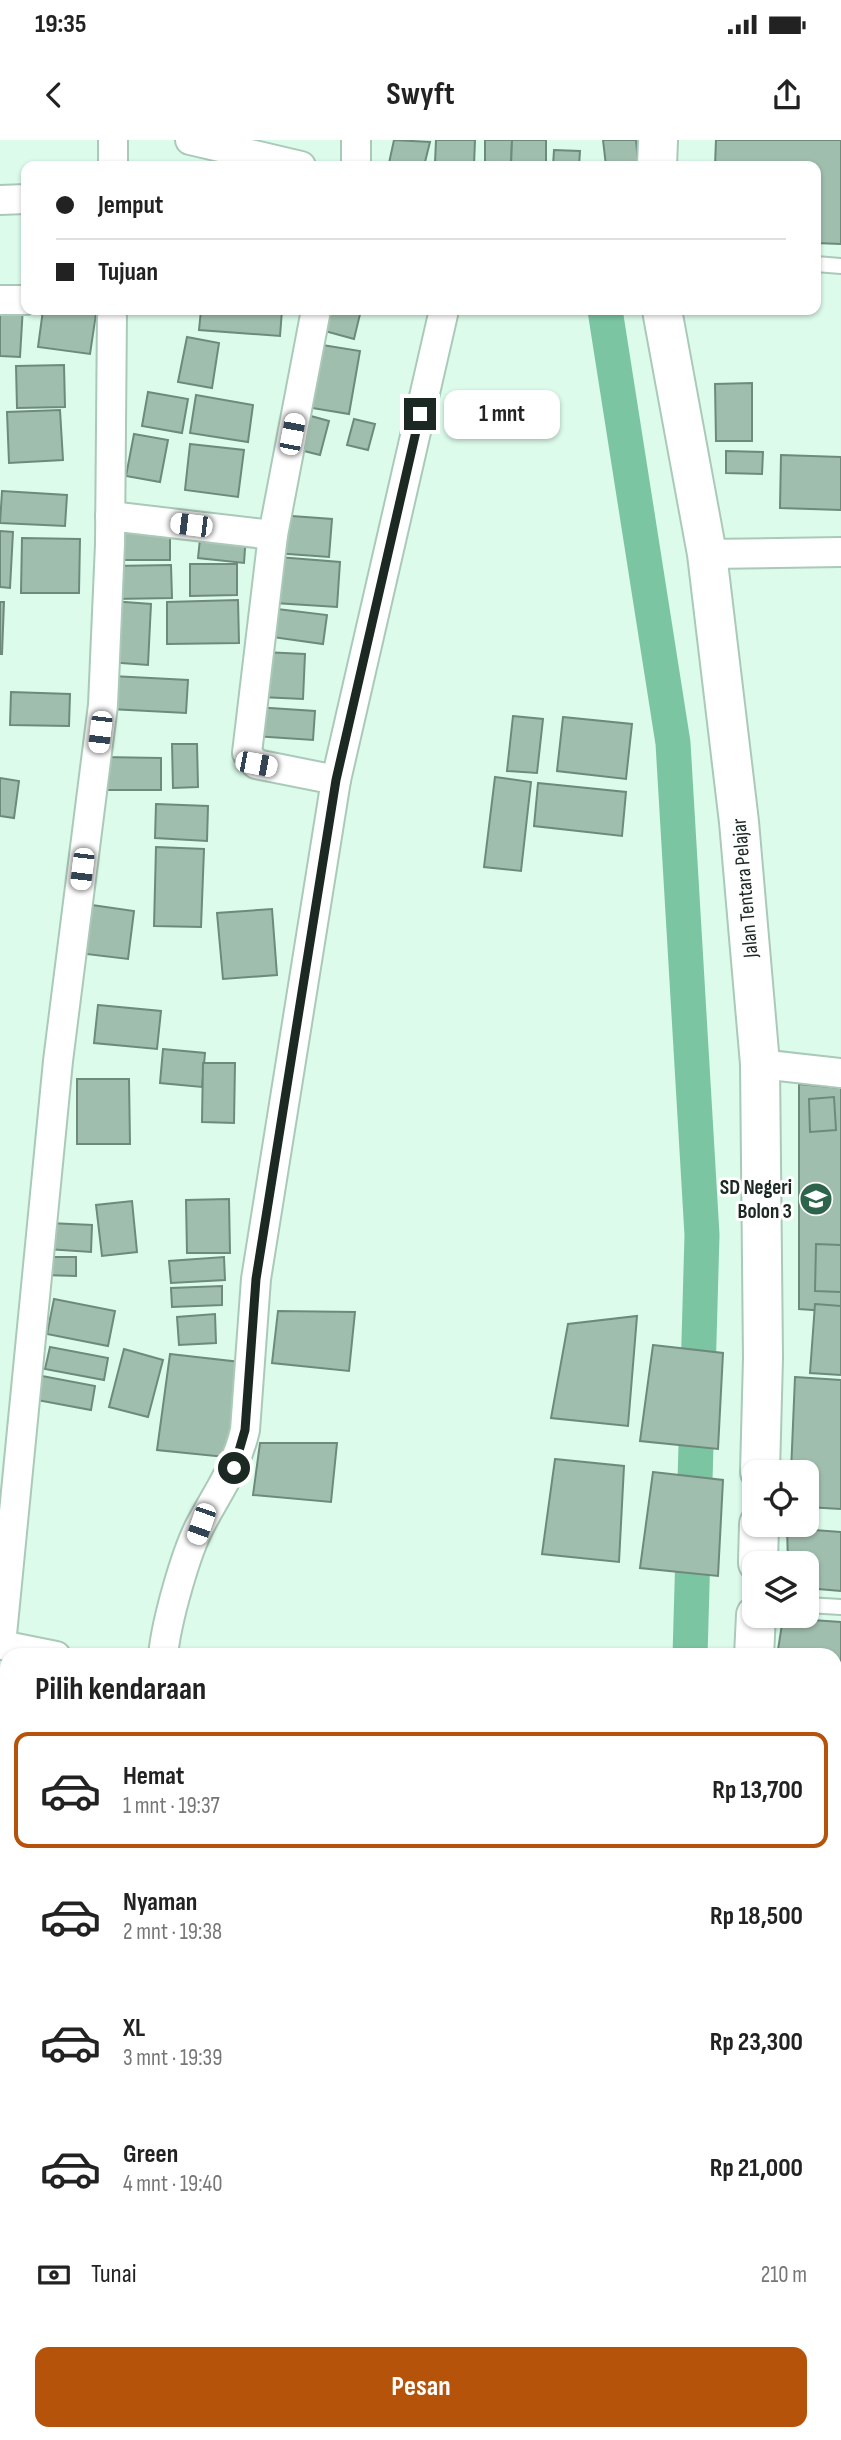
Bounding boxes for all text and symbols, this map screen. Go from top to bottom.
text: 19:35 [35,9,86,40]
text: Swyft [386,75,455,114]
icon: back [35,76,73,114]
icon: share [768,76,806,114]
text: Jemput [98,190,163,221]
text: Tujuan [98,257,158,288]
callout: 1 mnt [444,390,560,438]
route end [404,398,436,430]
text: 1 mnt [479,400,525,428]
car [278,411,307,457]
car [169,512,214,538]
car [88,710,113,754]
car [234,750,279,778]
street label: Jalan Tentara Pelajar [726,817,764,960]
car [70,847,95,891]
place label: SD Negeri Bolon 3 [720,1175,792,1224]
school or university icon: SD Negeri Bolon 3 [797,1180,835,1218]
route start [218,1452,250,1484]
map controls [742,1460,819,1628]
button: locate [742,1460,819,1537]
car [185,1501,218,1547]
button: layers [742,1551,819,1628]
text: Pilih kendaraan [35,1670,206,1709]
icon: car [39,1759,102,1822]
text: Hemat [123,1761,184,1792]
text: Rp 13,700 [712,1775,803,1806]
text: 1 mnt · 19:37 [123,1792,220,1820]
icon: car [39,1885,102,1948]
text: Nyaman [123,1887,197,1918]
text: Rp 18,500 [710,1901,803,1932]
text: 2 mnt · 19:38 [123,1918,222,1946]
icon: car [39,2011,102,2074]
text: XL [123,2013,145,2044]
text: Rp 23,300 [710,2027,803,2058]
text: 3 mnt · 19:39 [123,2044,222,2072]
icon: car [39,2137,102,2200]
text: Green [123,2139,178,2170]
text: Rp 21,000 [710,2153,803,2184]
text: 4 mnt · 19:40 [123,2170,222,2198]
icon: cash [35,2256,73,2294]
text: Tunai [91,2259,137,2290]
text: 210 m [761,2261,807,2289]
button: Pesan [35,2347,807,2427]

